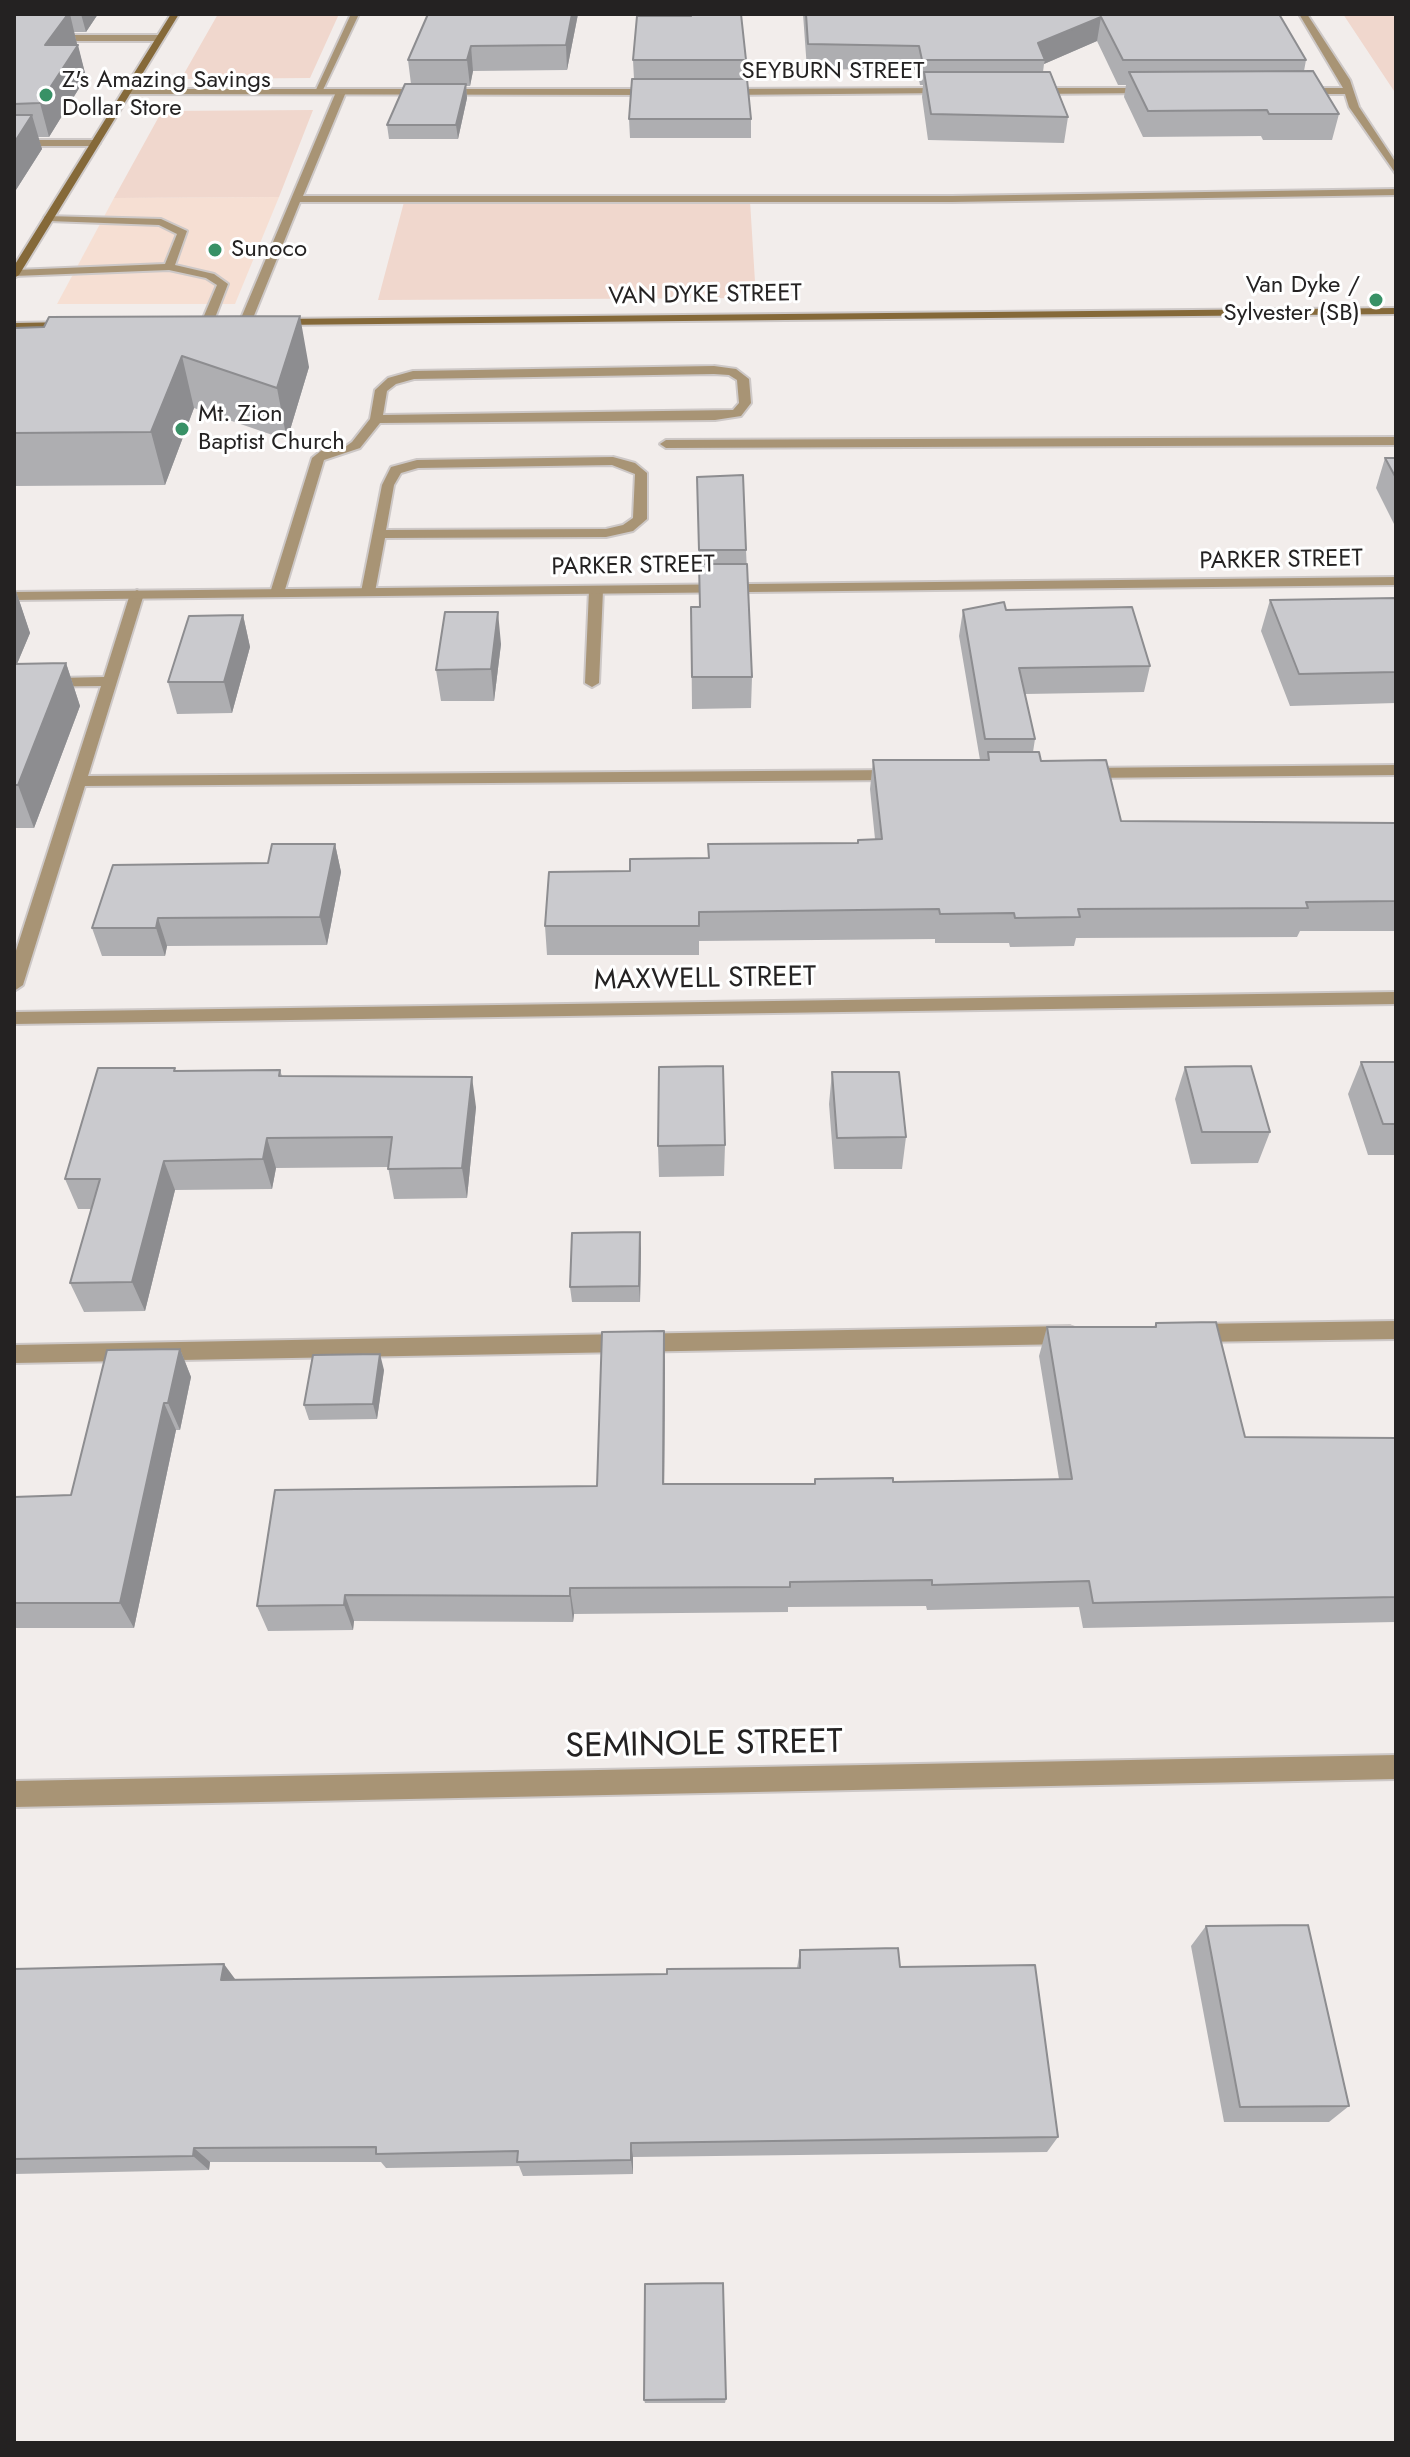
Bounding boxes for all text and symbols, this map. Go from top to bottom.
street label: SEYBURN STREET [742,58,924,86]
place label: Z's Amazing Savings Dollar Store [62,67,271,123]
marker: Z's Amazing Savings Dollar Store [37,86,55,104]
place label: Sunoco [231,236,307,264]
marker: Sunoco [206,241,224,259]
place label: Van Dyke / Sylvester (SB) [1224,272,1360,328]
street label: VAN DYKE STREET [608,280,802,312]
marker: Van Dyke / Sylvester (SB) [1367,291,1385,309]
place label: Mt. Zion Baptist Church [198,401,345,457]
marker: Mt. Zion Baptist Church [173,420,191,438]
street label: PARKER STREET [1199,545,1363,577]
street label: PARKER STREET [551,551,715,583]
street label: MAXWELL STREET [594,961,816,999]
street label: SEMINOLE STREET [565,1723,843,1769]

